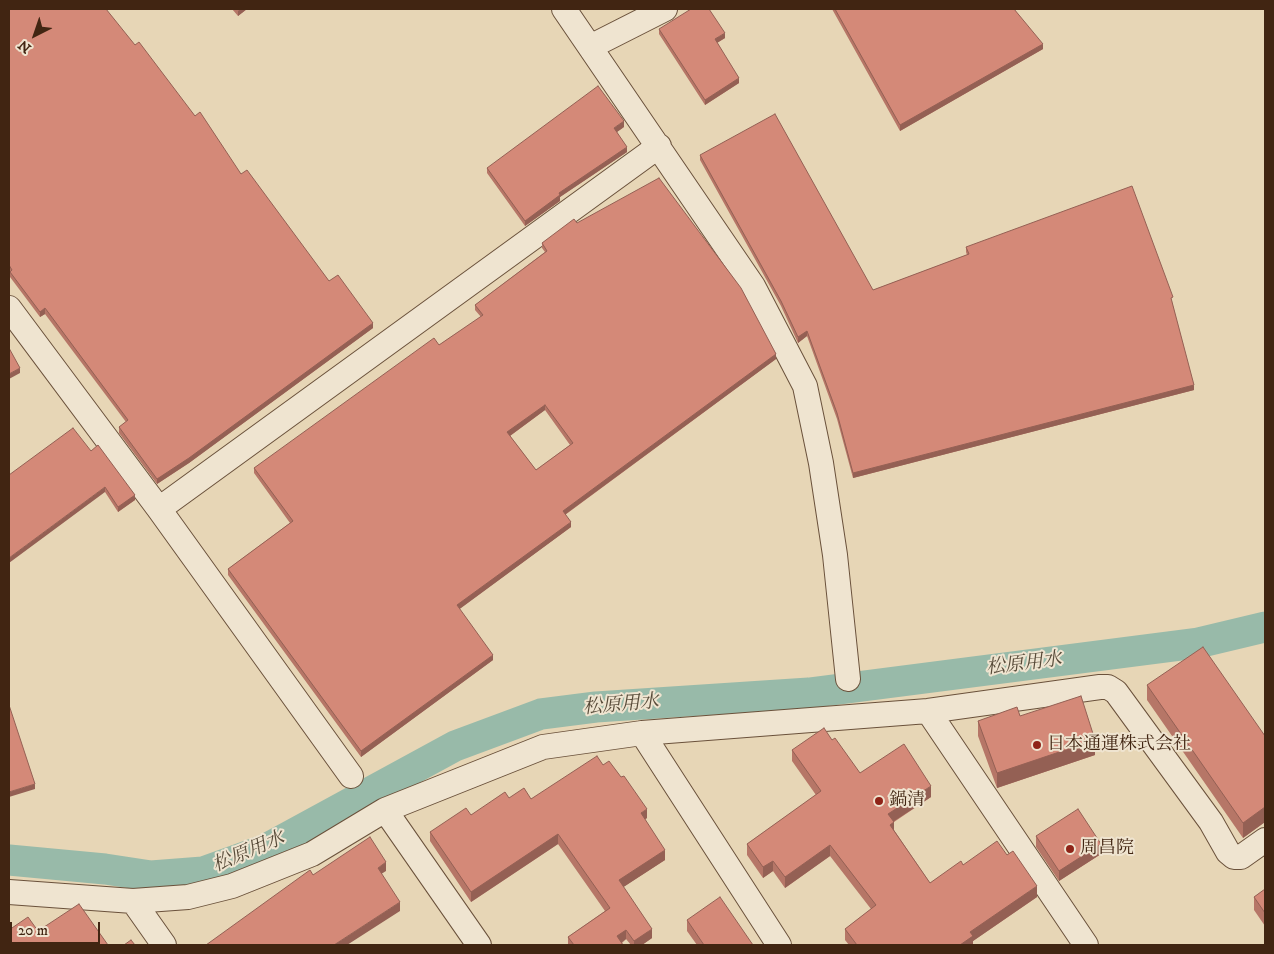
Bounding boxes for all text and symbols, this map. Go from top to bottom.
north arrow [10,10,60,60]
text: N [15,36,35,57]
water label: 松原用水 [985,649,1063,681]
water label: 松原用水 [582,691,660,721]
place label: 日本通運株式会社 [1047,734,1191,756]
marker: 日本通運株式会社 [1031,739,1043,751]
place label: 鍋清 [889,790,925,812]
marker: 鍋清 [873,795,885,807]
water label: 松原用水 [210,828,288,878]
place label: 周昌院 [1080,838,1134,860]
marker: 周昌院 [1064,843,1076,855]
scale bar [12,912,102,944]
text: 20 m [18,921,48,940]

